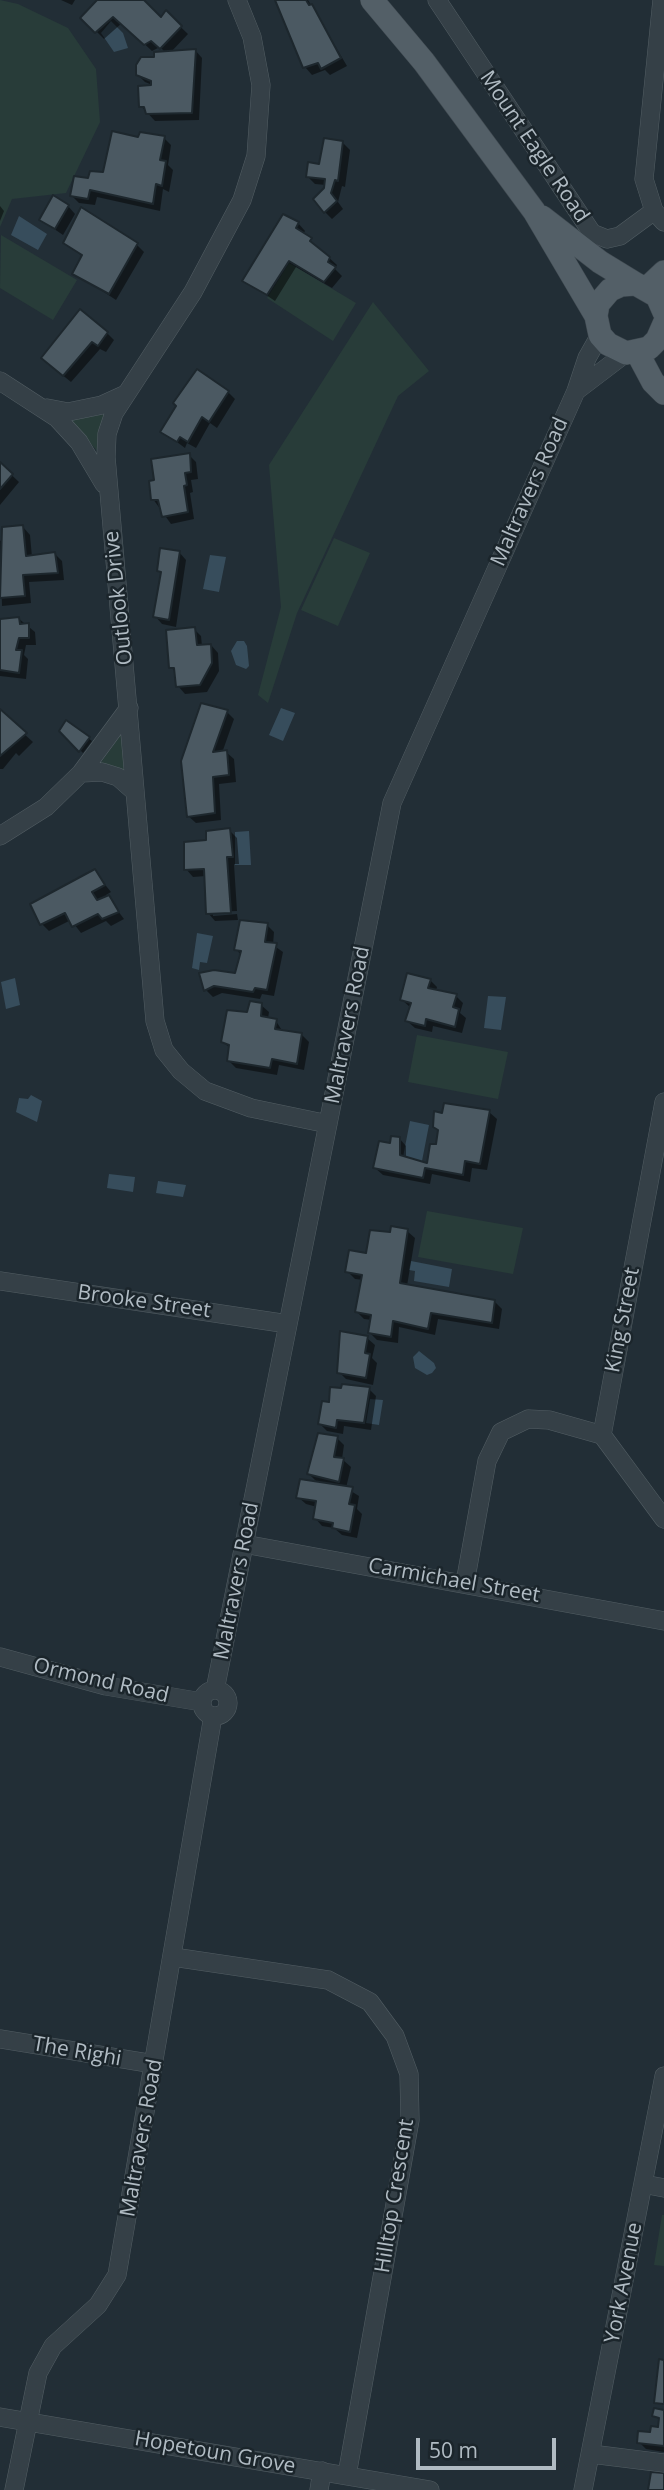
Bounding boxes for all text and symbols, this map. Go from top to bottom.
street label: Mount Eagle Road [474,66,594,228]
street label: Maltravers Road [486,414,574,570]
street label: Outlook Drive [99,529,139,667]
street label: Maltravers Road [320,944,376,1106]
street label: King Street [600,1265,646,1375]
street label: Brooke Street [76,1280,212,1324]
street label: Maltravers Road [209,1500,265,1662]
street label: Carmichael Street [366,1553,542,1609]
street label: Ormond Road [31,1653,171,1709]
street label: The Righi [31,2032,123,2072]
street label: Maltravers Road [116,2057,168,2219]
street label: Hilltop Crescent [370,2117,420,2275]
street label: York Avenue [600,2220,648,2346]
scale bar [419,2424,559,2468]
street label: Hopetoun Grove [133,2426,297,2480]
text: 50 m [429,2436,478,2464]

